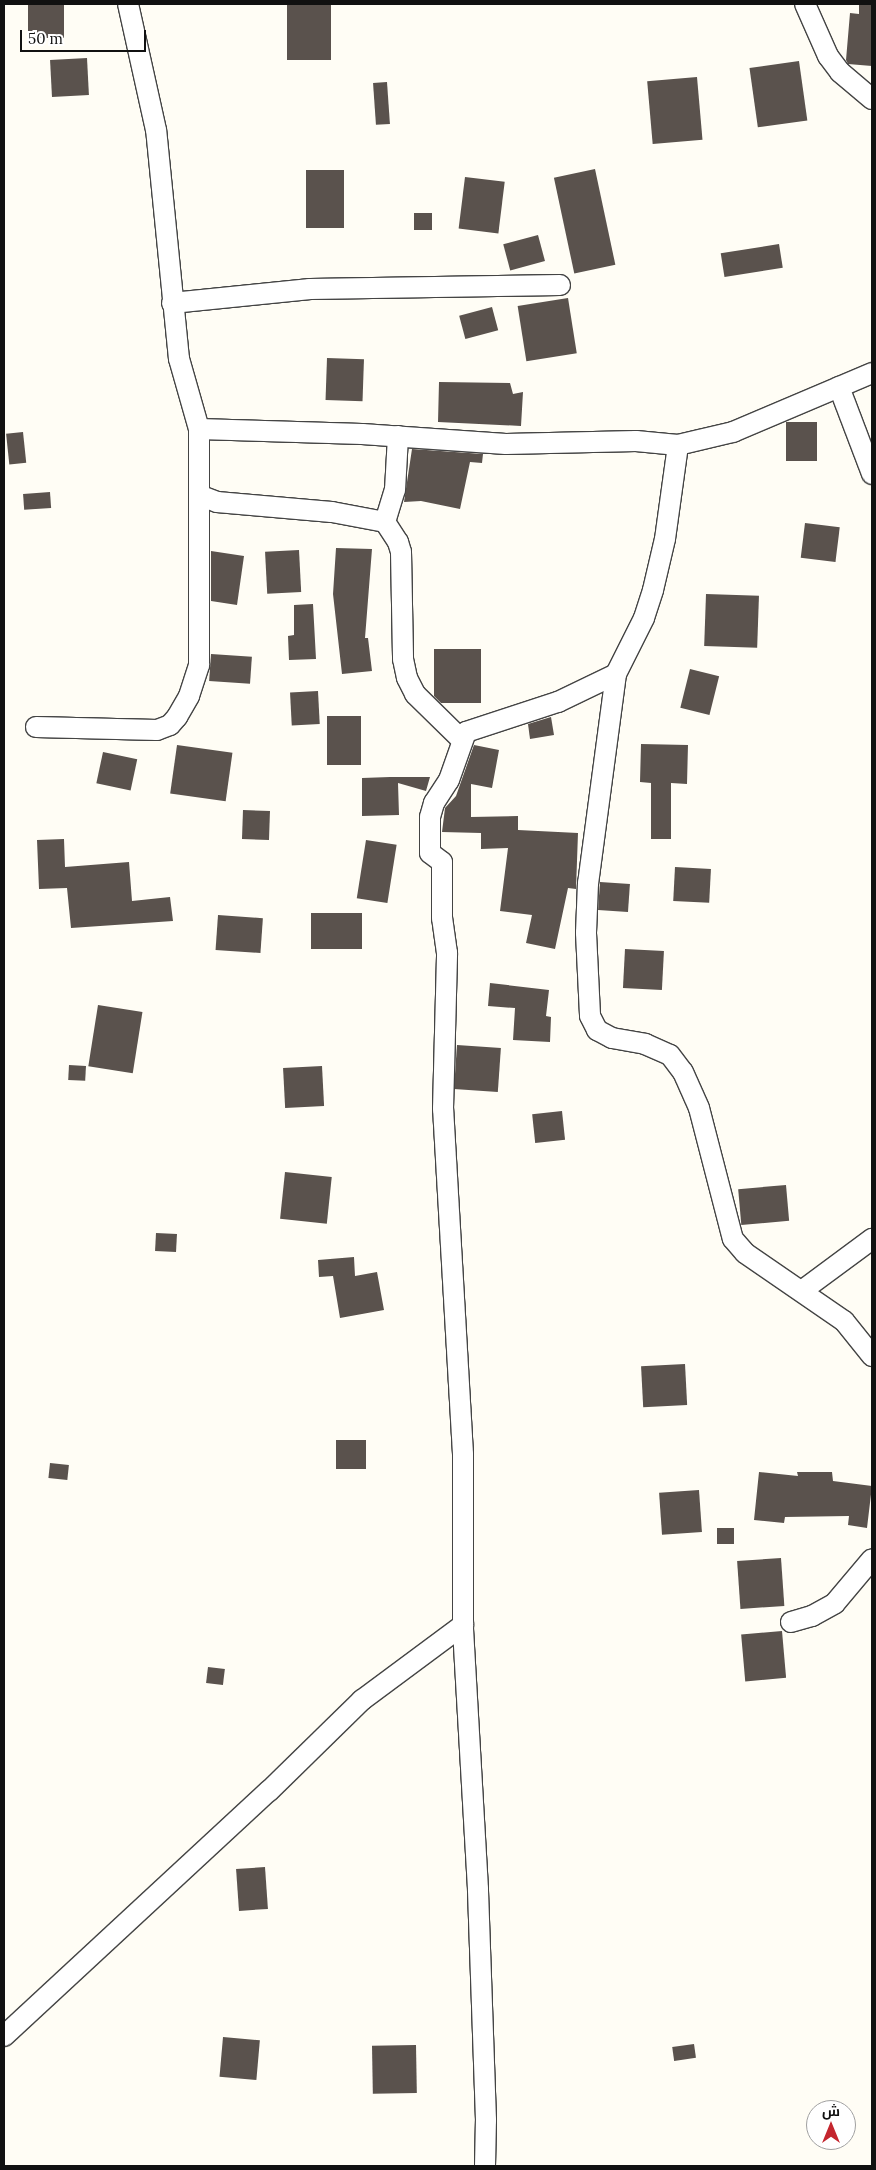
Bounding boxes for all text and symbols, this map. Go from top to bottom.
scale bar [22,20,149,52]
text: 50 m [28,29,63,48]
north arrow [806,2100,856,2150]
text: ش [822,2102,840,2120]

